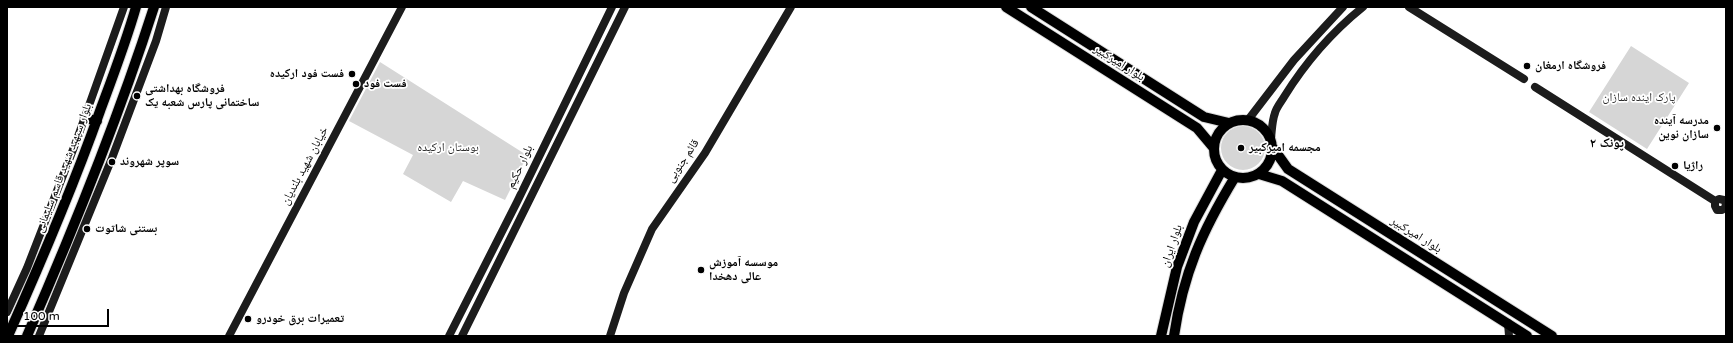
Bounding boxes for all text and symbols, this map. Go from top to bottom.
street label: بلوار امیرکبیر [1091,42,1147,84]
place label: فروشگاه ارمغان [1535,59,1606,73]
marker: فروشگاه ارمغان [1522,61,1532,71]
place label: فست فود ارکیده [270,67,344,81]
marker: فست فود ارکیده [347,69,357,79]
place label: فست فود [364,77,407,91]
marker: فست فود [351,79,361,89]
place label: فروشگاه بهداشتی ساختمانی پارس شعبه یک [145,82,259,110]
marker: فروشگاه بهداشتی ساختمانی پارس شعبه یک [132,91,142,101]
park label: پارک اینده سازان [1602,91,1676,105]
street label: بلوار سپهبد شهید قاسم سلیمانی [33,101,95,235]
place label: مدرسه آینده سازان نوین [1654,114,1709,142]
marker: مدرسه آینده سازان نوین [1712,123,1722,133]
street label: خیابان شهید بلندیان [278,124,332,208]
district label: پونک ۲ [1590,136,1624,152]
street label: قائم جنوبی [663,137,703,185]
park label: بوستان ارکیده [417,141,479,155]
place label: مجسمه امیرکبیر [1249,141,1321,155]
street label: بلوار حکیم [504,143,536,191]
marker: مجسمه امیرکبیر [1236,143,1246,153]
place label: سوپر شهروند [120,155,179,169]
marker: سوپر شهروند [107,157,117,167]
place label: راژیا [1683,159,1703,173]
marker: راژیا [1670,161,1680,171]
street label: بلوار امیرکبیر [1388,214,1444,256]
place label: بستنی شاتوت [95,222,157,236]
street label: بلوار ایران [1158,223,1186,269]
marker: بستنی شاتوت [82,224,92,234]
place label: موسسه آموزش عالی دهخدا [709,256,778,284]
marker: موسسه آموزش عالی دهخدا [696,265,706,275]
scale bar [18,301,111,327]
text: 100 m [23,309,60,323]
place label: تعمیرات برق خودرو [256,312,344,326]
marker: تعمیرات برق خودرو [243,314,253,324]

